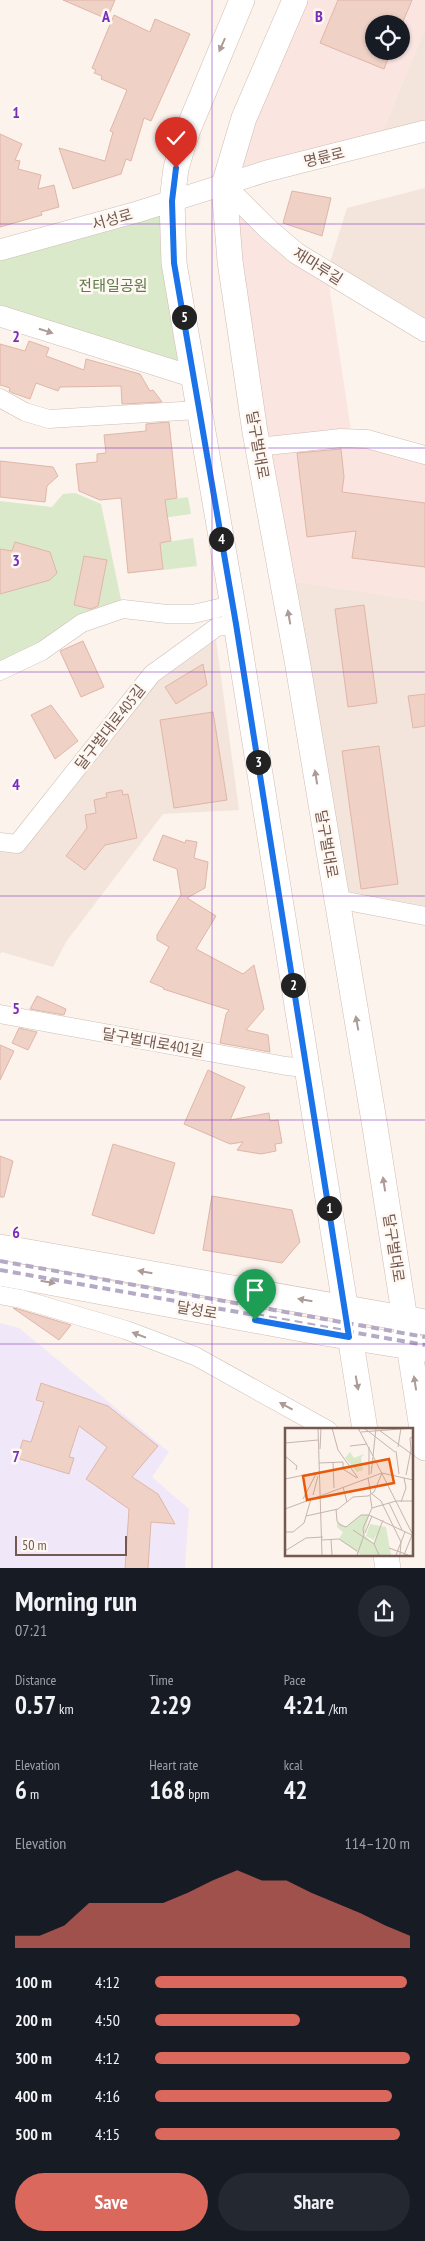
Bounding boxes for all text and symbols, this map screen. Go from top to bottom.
text: A [101,6,111,26]
text: B [315,6,323,26]
map controls [365,15,410,60]
button: locate [365,15,410,60]
one-way arrow [218,38,226,52]
text: 1 [12,102,20,122]
pin [155,117,197,168]
icon: check [162,124,190,152]
street label: 명륜로 [302,143,346,171]
street label: 서성로 [89,204,135,234]
street label: 재마루길 [290,243,346,289]
park label: 전태일공원 [78,276,148,295]
pin: 5 [172,304,196,330]
text: 5 [181,308,188,326]
text: 2 [12,326,20,346]
one-way arrow [39,328,54,335]
street label: 달구벌대로 [243,409,273,481]
pin: 4 [208,526,234,552]
text: 4 [218,530,225,548]
text: 3 [12,550,20,570]
one-way arrow [284,608,292,624]
street label: 달구벌대로405길 [71,681,149,773]
pin: 3 [246,750,270,774]
text: 3 [255,753,262,771]
one-way arrow [312,769,320,785]
text: 4 [12,774,20,794]
street label: 달구벌대로 [312,808,342,880]
pin: 2 [280,972,306,998]
text: 2 [290,976,297,994]
text: 5 [12,998,20,1018]
one-way arrow [353,1015,361,1031]
street label: 달구벌대로401길 [101,1024,205,1060]
one-way arrow [379,1175,387,1191]
pin: 1 [316,1196,342,1220]
text: 1 [326,1199,333,1217]
street label: 달구벌대로 [379,1212,409,1284]
text: 6 [12,1222,20,1242]
one-way arrow [137,1268,153,1276]
pin [234,1269,276,1320]
icon: arrive [241,1276,269,1304]
one-way arrow [40,1279,56,1287]
one-way arrow [297,1296,313,1304]
street label: 달성로 [175,1297,219,1323]
one-way arrow [132,1331,147,1338]
one-way arrow [410,1375,418,1391]
one-way arrow [353,1376,361,1392]
one-way arrow [279,1401,292,1410]
inset map [285,1428,412,1556]
text: 7 [12,1446,20,1466]
scale bar [15,1534,128,1557]
text: 50 m [22,1536,47,1554]
text: Morning run [15,1582,137,1619]
button: share [358,1585,410,1637]
text: 07:21 [15,1620,47,1640]
text: Distance [15,1671,56,1689]
text: Time [149,1671,174,1689]
text: Pace [284,1671,306,1689]
text: 0.57 [15,1689,56,1721]
text: 2:29 [149,1689,191,1721]
text: 4:21 [284,1689,326,1721]
text: km [56,1700,74,1718]
text: /km [326,1700,347,1718]
text: Elevation [15,1756,60,1774]
text: Heart rate [149,1756,198,1774]
text: kcal [284,1756,303,1774]
text: 6 [15,1774,27,1806]
text: 168 [149,1774,185,1806]
text: 42 [284,1774,308,1806]
text: m [27,1785,39,1803]
text: bpm [185,1785,209,1803]
text: Elevation [15,1833,66,1853]
text: 114–120 m [345,1833,410,1853]
text: 100 m [15,1972,52,1992]
text: 4:12 [95,1972,120,1992]
text: 200 m [15,2010,52,2030]
text: 4:50 [95,2010,120,2030]
text: 300 m [15,2048,52,2068]
text: 4:12 [95,2048,120,2068]
text: 400 m [15,2086,52,2106]
text: 4:16 [95,2086,120,2106]
text: 500 m [15,2124,52,2144]
text: 4:15 [95,2124,120,2144]
button: Save [15,2173,208,2231]
button: Share [218,2173,410,2231]

